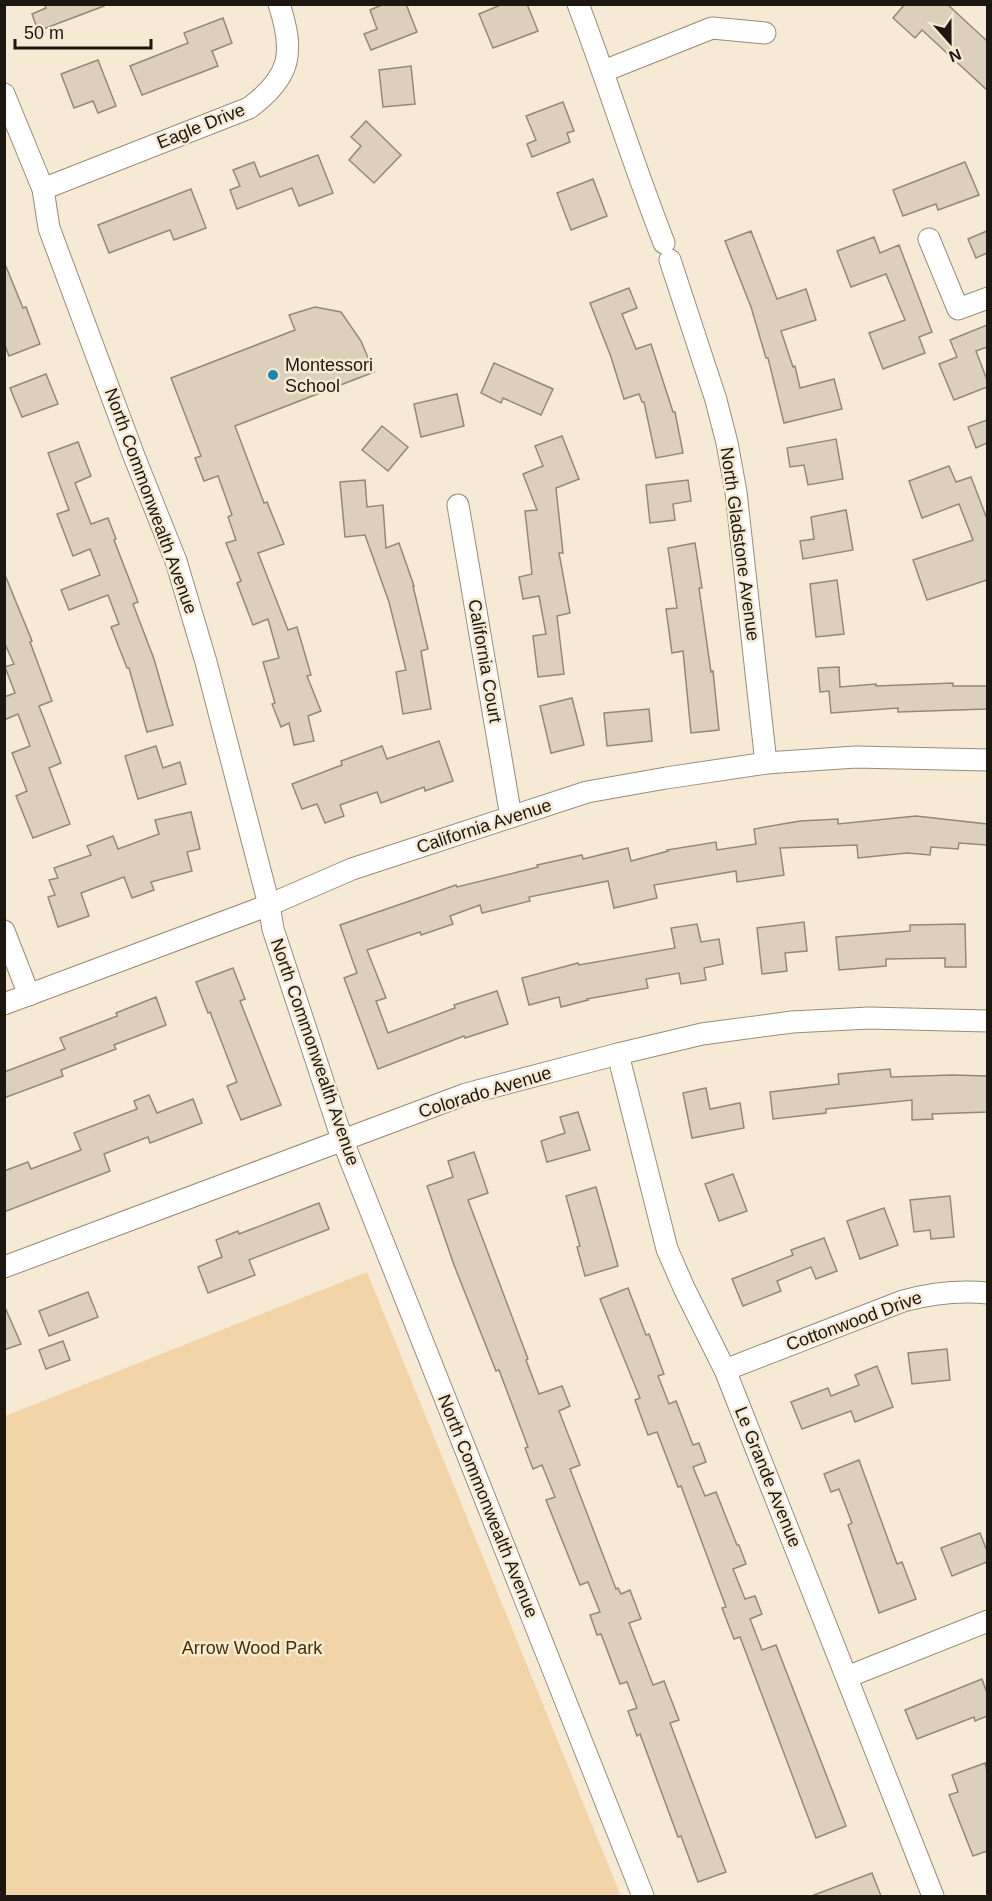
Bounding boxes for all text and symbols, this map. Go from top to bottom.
scale bar [15,12,152,50]
north arrow [920,12,980,72]
text: 50 m [24,23,64,43]
text: N [947,46,964,66]
street label: Eagle Drive [154,99,248,153]
place label: Montessori School [285,355,373,396]
marker: Montessori School [266,368,280,382]
street label: North Commonwealth Avenue [101,385,201,617]
street label: North Gladstone Avenue [716,446,764,642]
street label: California Court [464,598,506,724]
street label: California Avenue [414,795,554,857]
street label: North Commonwealth Avenue [267,936,363,1168]
street label: Colorado Avenue [416,1062,554,1122]
street label: Cottonwood Drive [783,1287,925,1355]
street label: North Commonwealth Avenue [434,1392,542,1620]
street label: Le Grande Avenue [731,1404,805,1550]
park label: Arrow Wood Park [182,1638,323,1658]

